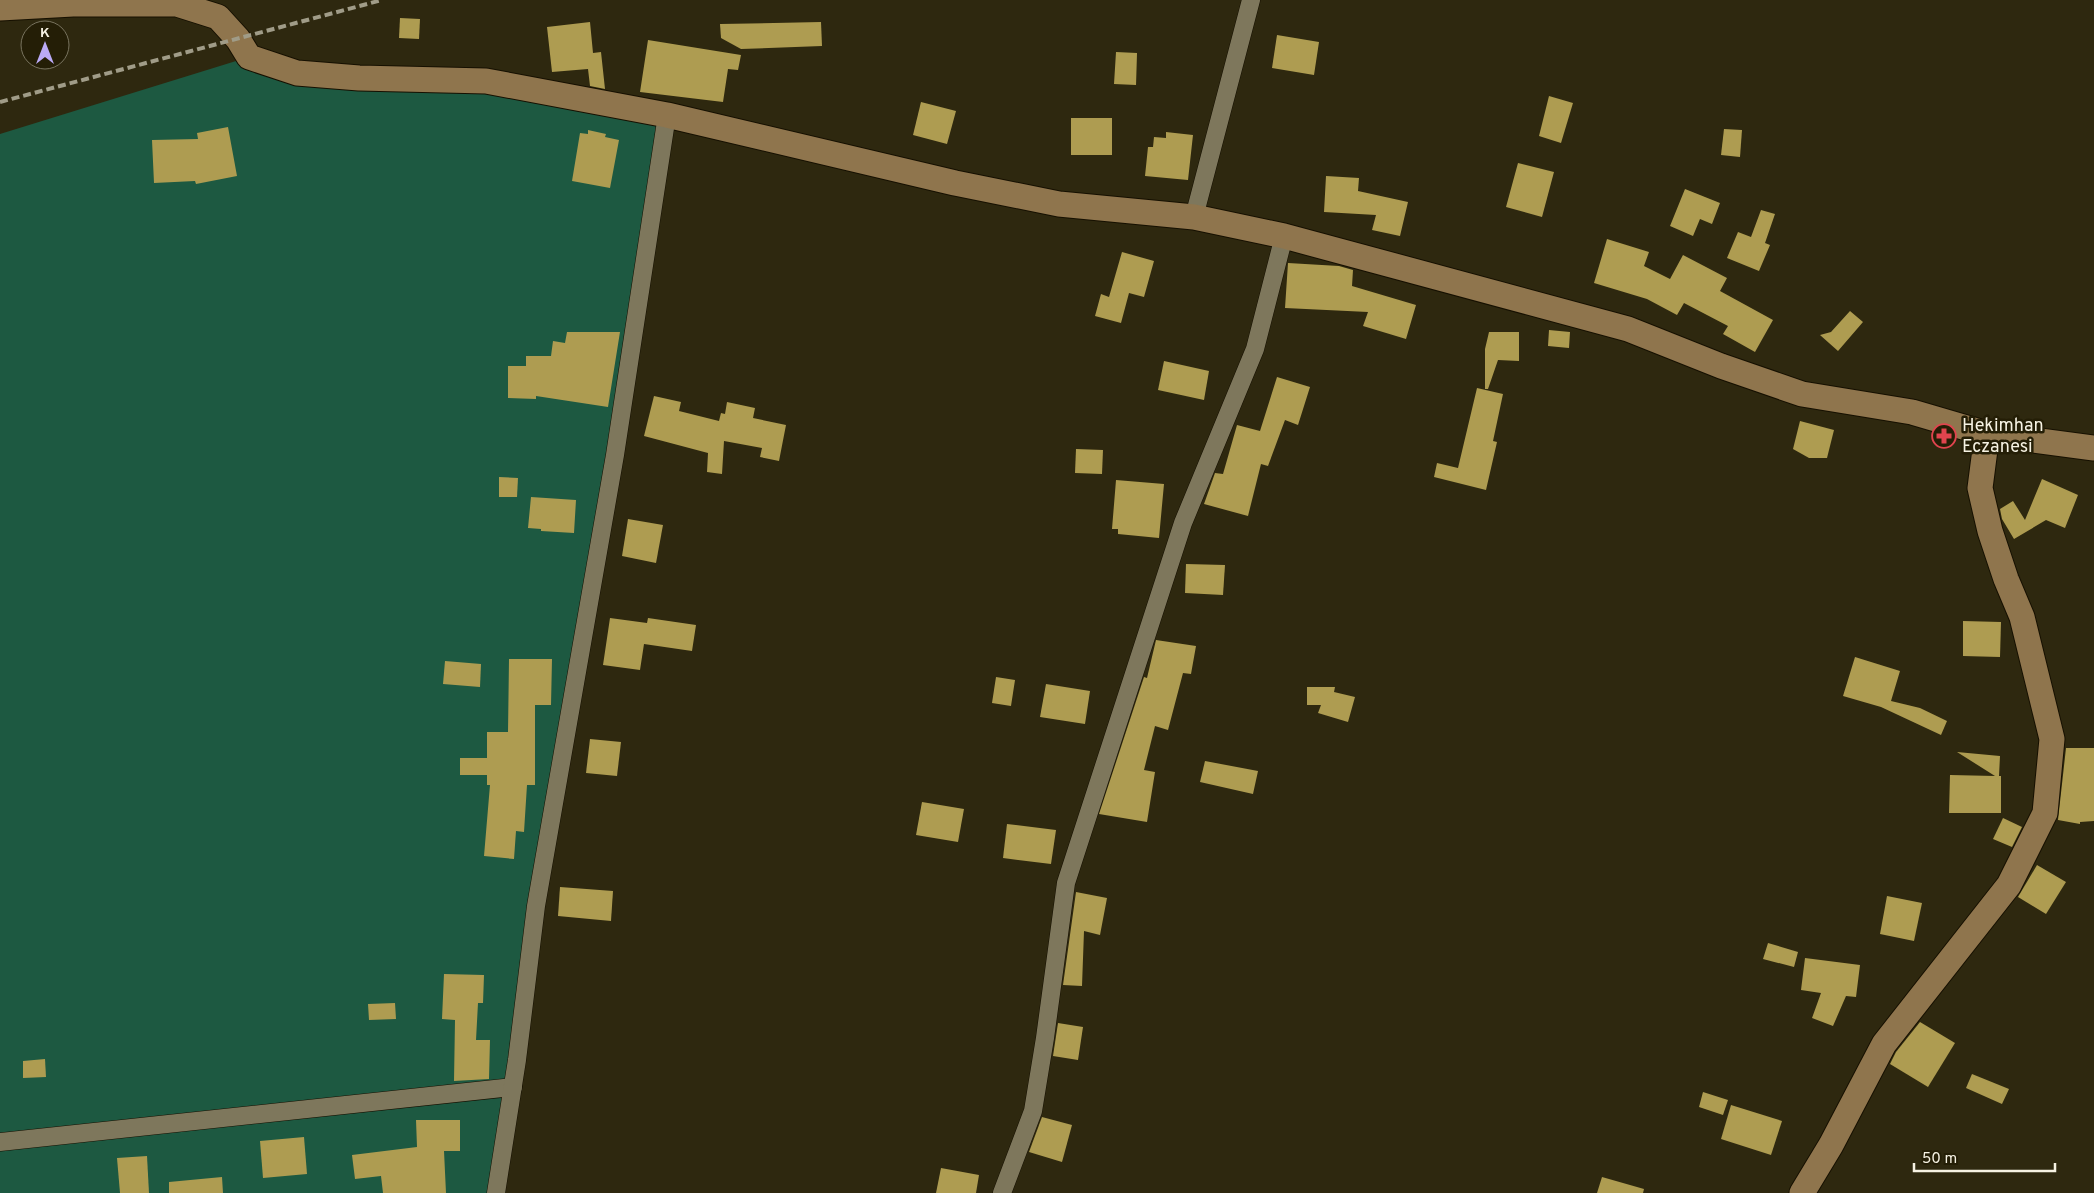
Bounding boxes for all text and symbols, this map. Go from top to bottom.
north arrow [20,20,70,70]
text: K [40,25,50,42]
place label: Hekimhan Eczanesi [1962,415,2044,459]
pharmacy icon: Hekimhan Eczanesi [1931,423,1957,449]
scale bar [1914,1140,2055,1172]
text: 50 m [1922,1150,1957,1169]

